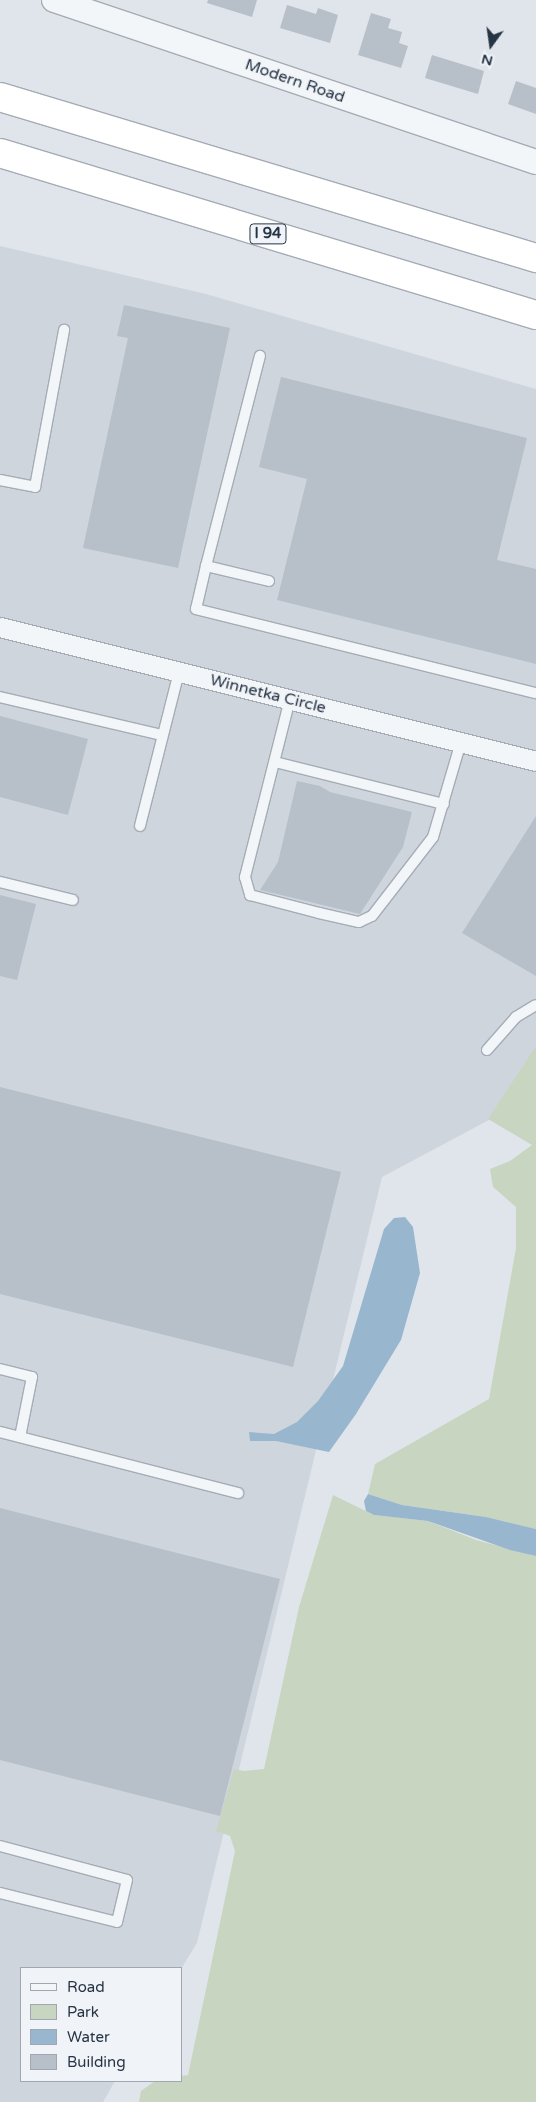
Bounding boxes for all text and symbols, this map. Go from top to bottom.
north arrow [466,20,516,70]
text: N [480,50,495,70]
street label: Modern Road [243,55,347,107]
road number: I 94 [249,222,287,246]
street label: Winnetka Circle [208,670,328,718]
legend [20,1967,182,2082]
text: Road [67,1978,105,1996]
text: Park [67,2003,99,2021]
text: Water [67,2028,110,2046]
text: Building [67,2053,126,2071]

